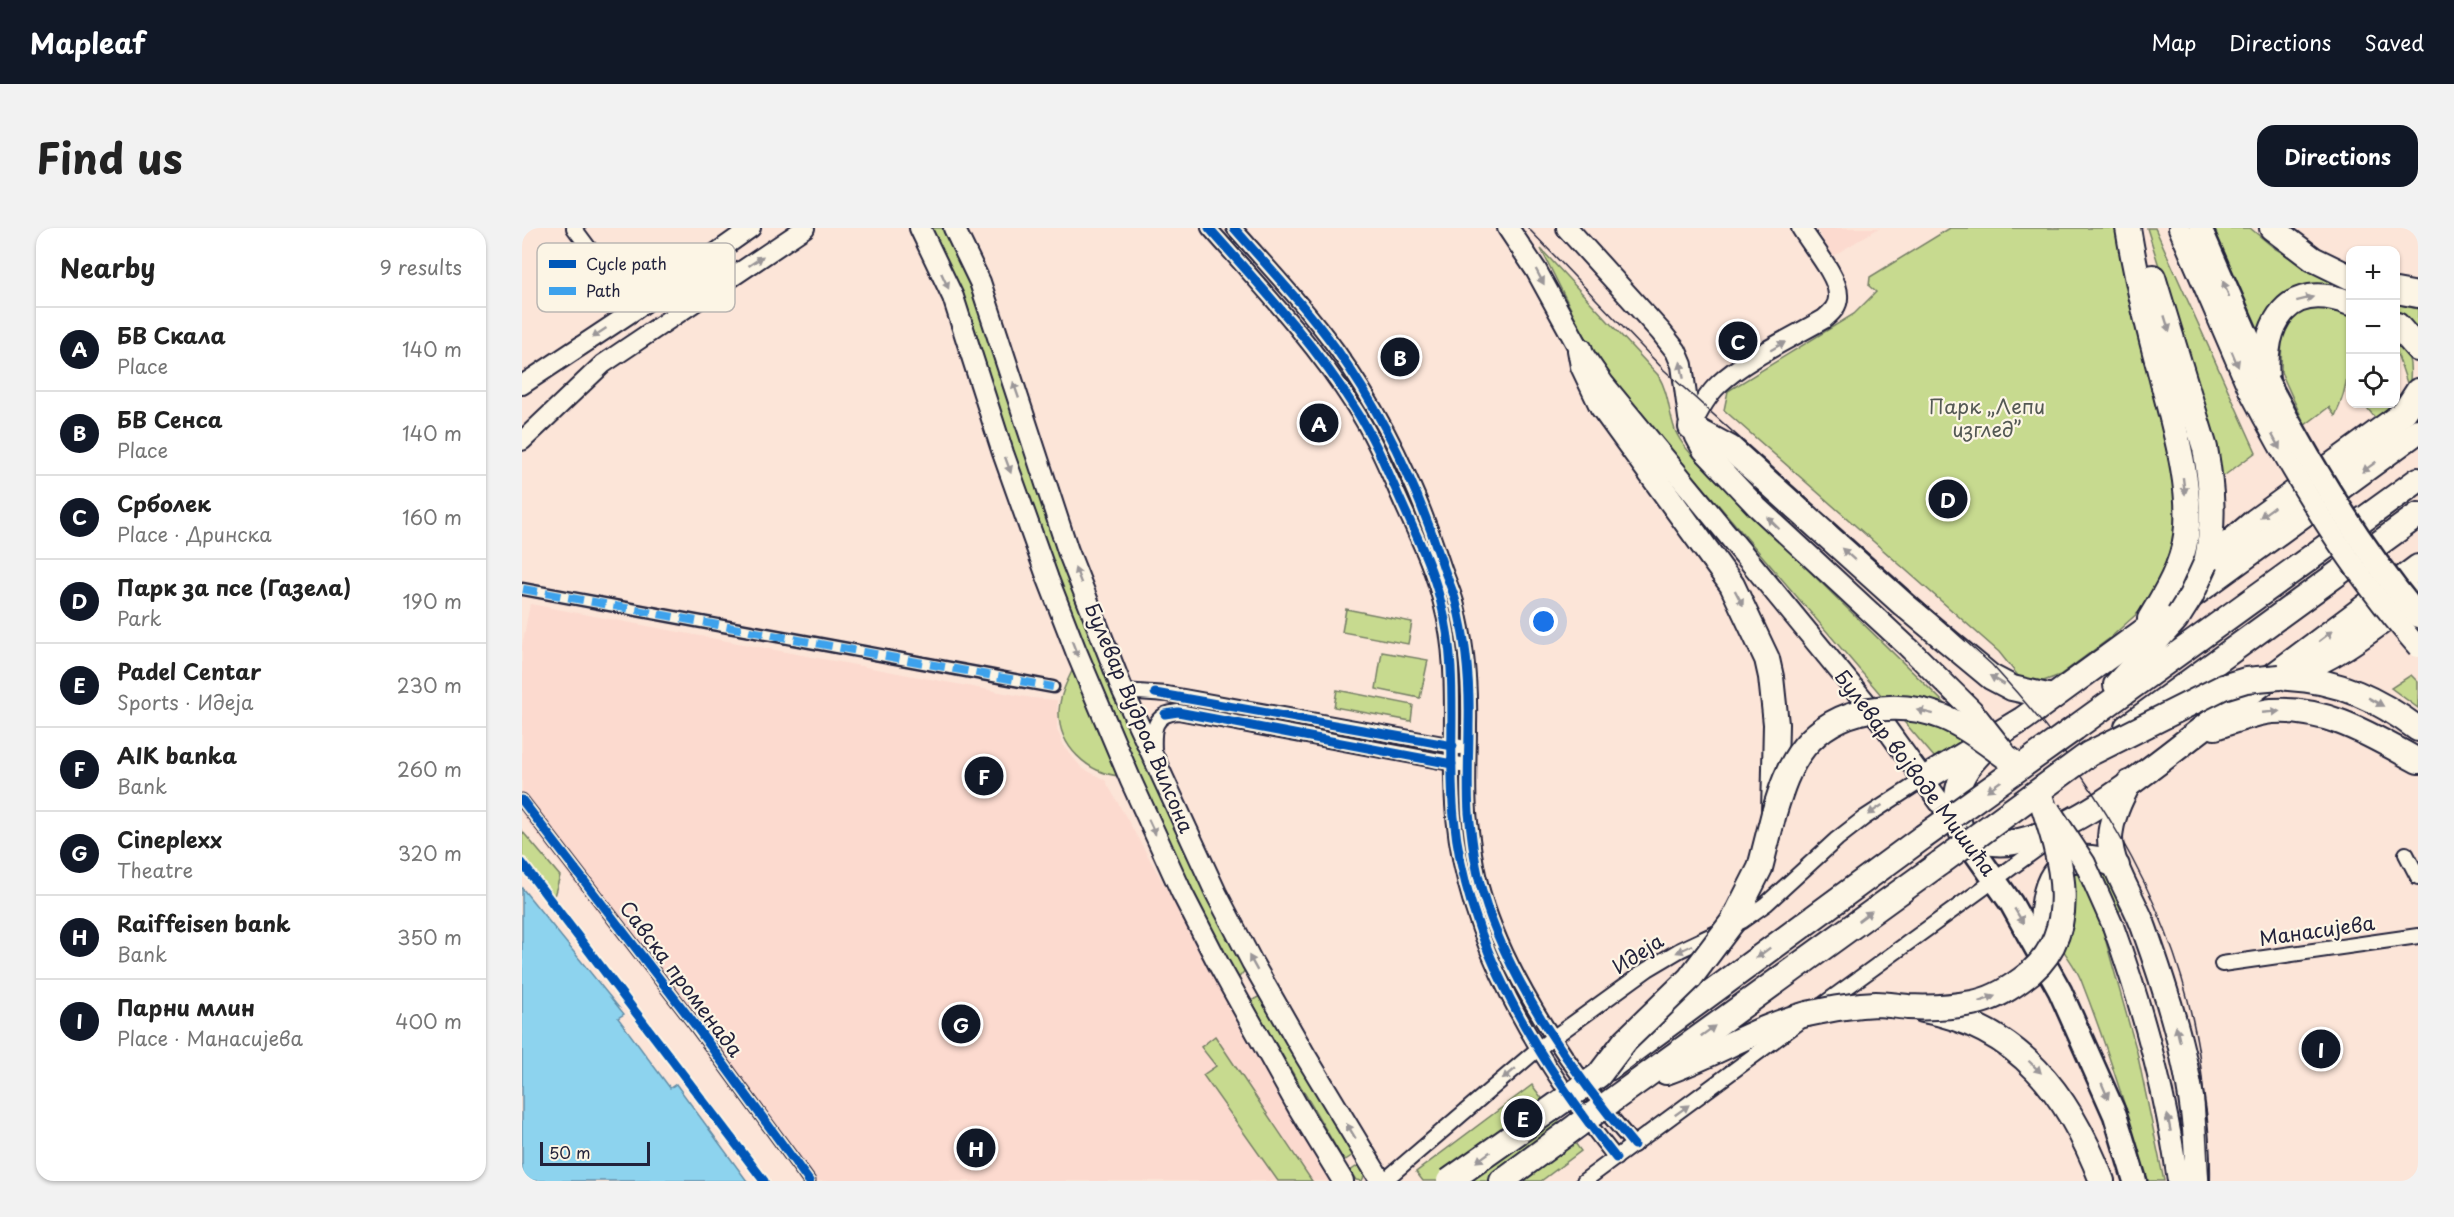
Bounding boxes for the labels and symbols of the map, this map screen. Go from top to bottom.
legend [537,243,735,312]
text: Cycle path [586,251,667,275]
one-way arrow [748,256,764,267]
one-way arrow [1534,268,1544,286]
one-way arrow [941,272,950,289]
text: Path [586,278,621,302]
one-way arrow [2221,280,2230,298]
one-way arrow [2296,293,2314,303]
one-way arrow [2163,315,2172,333]
pin: C [1718,318,1758,364]
one-way arrow [591,327,607,338]
pin: B [1380,334,1420,380]
one-way arrow [1770,341,1786,352]
one-way arrow [2231,350,2241,368]
one-way arrow [1677,360,1686,379]
one-way arrow [1011,381,1020,399]
park label: Парк „Лепи изглед” [1929,391,2045,444]
pin: A [1300,400,1338,446]
one-way arrow [2271,434,2281,451]
one-way arrow [1003,456,1013,474]
one-way arrow [2361,461,2377,473]
pin: D [1928,476,1968,522]
one-way arrow [2179,477,2189,496]
one-way arrow [2260,506,2276,518]
one-way arrow [1766,516,1781,530]
one-way arrow [1841,548,1856,561]
one-way arrow [1072,565,1082,583]
one-way arrow [1734,590,1744,607]
street label: Булевар Вудроа Вилсона [1078,598,1202,838]
your location [1529,607,1558,636]
one-way arrow [2318,630,2334,642]
one-way arrow [1070,640,1080,658]
street label: Булевар војводе Мишића [1828,663,2004,882]
one-way arrow [1989,674,2005,685]
one-way arrow [2368,697,2385,707]
one-way arrow [1916,707,1934,717]
one-way arrow [2262,707,2281,717]
pin: F [964,754,1004,798]
one-way arrow [1986,780,2002,792]
one-way arrow [1866,805,1883,816]
one-way arrow [1147,819,1157,837]
street label: Савска променада [613,894,751,1063]
street label: Манасијева [2257,907,2377,953]
one-way arrow [2014,908,2024,925]
one-way arrow [1856,910,1872,922]
street label: Идеја [1606,925,1670,981]
one-way arrow [1676,944,1693,953]
one-way arrow [1756,947,1772,959]
one-way arrow [1248,954,1258,971]
one-way arrow [1979,993,1997,1003]
pin: G [942,1002,980,1046]
one-way arrow [2173,1025,2183,1043]
one-way arrow [1700,1026,1715,1038]
pin: I [2302,1026,2340,1072]
one-way arrow [2028,1060,2042,1074]
one-way arrow [1502,1067,1517,1080]
one-way arrow [2101,1082,2110,1100]
pin: E [1504,1096,1542,1140]
one-way arrow [1673,1104,1689,1116]
one-way arrow [2164,1114,2173,1133]
one-way arrow [1346,1122,1356,1139]
pin: H [956,1126,996,1170]
scale bar [540,1139,650,1166]
one-way arrow [1475,1151,1491,1163]

